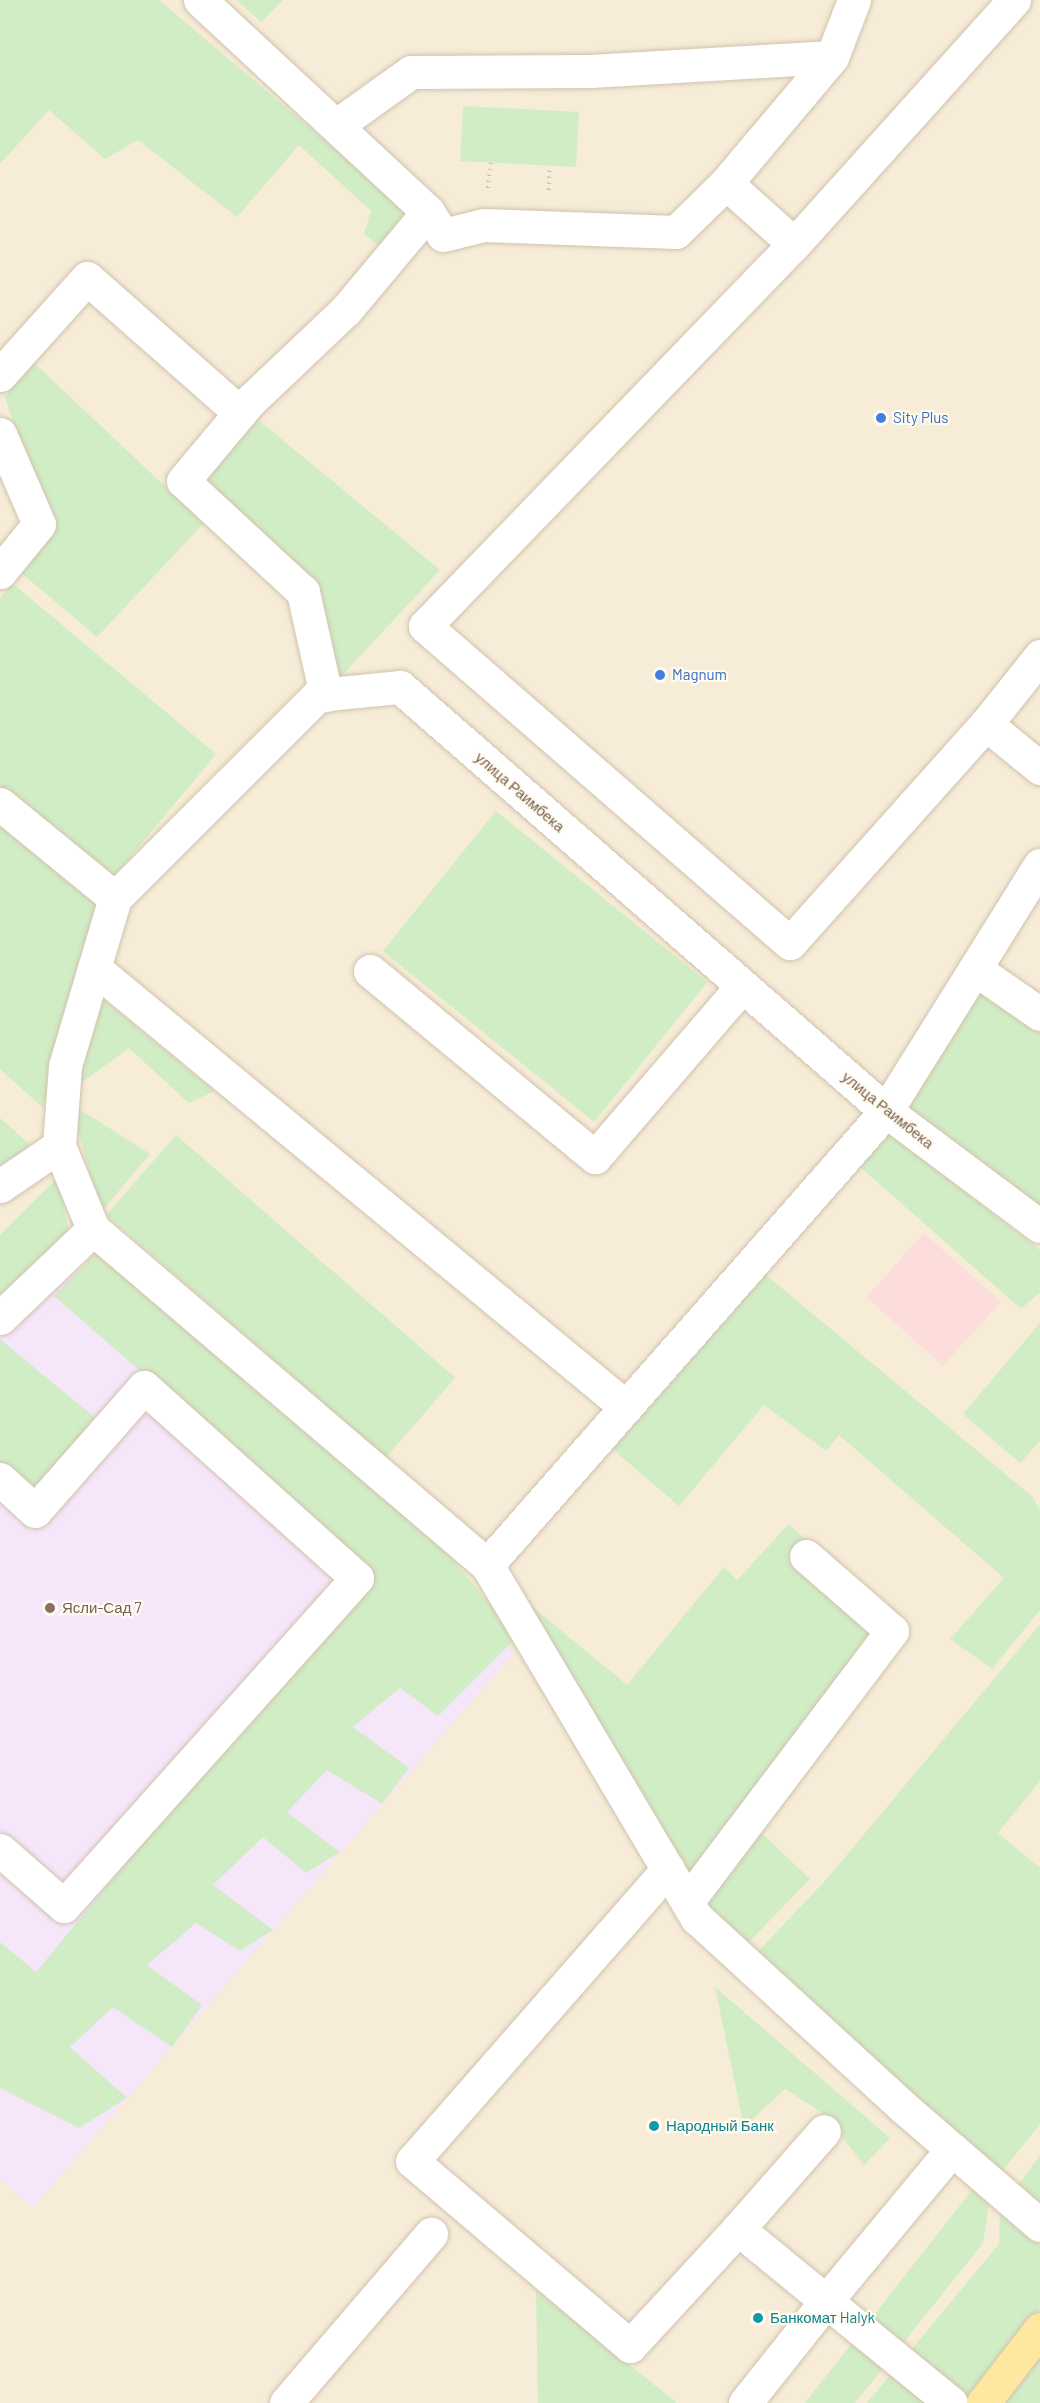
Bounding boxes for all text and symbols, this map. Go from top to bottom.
place label: Sity Plus [893,409,949,427]
marker: Sity Plus [874,411,888,425]
place label: Magnum [672,666,727,684]
marker: Magnum [653,668,667,682]
street label: улица Раимбека [472,748,568,836]
street label: улица Раимбека [839,1068,937,1152]
place label: Ясли-Сад 7 [62,1599,142,1617]
marker: Ясли-Сад 7 [43,1601,57,1615]
place label: Народный Банк [666,2117,774,2135]
marker: Народный Банк [647,2119,661,2133]
place label: Банкомат Halyk [770,2309,875,2327]
marker: Банкомат Halyk [751,2311,765,2325]

